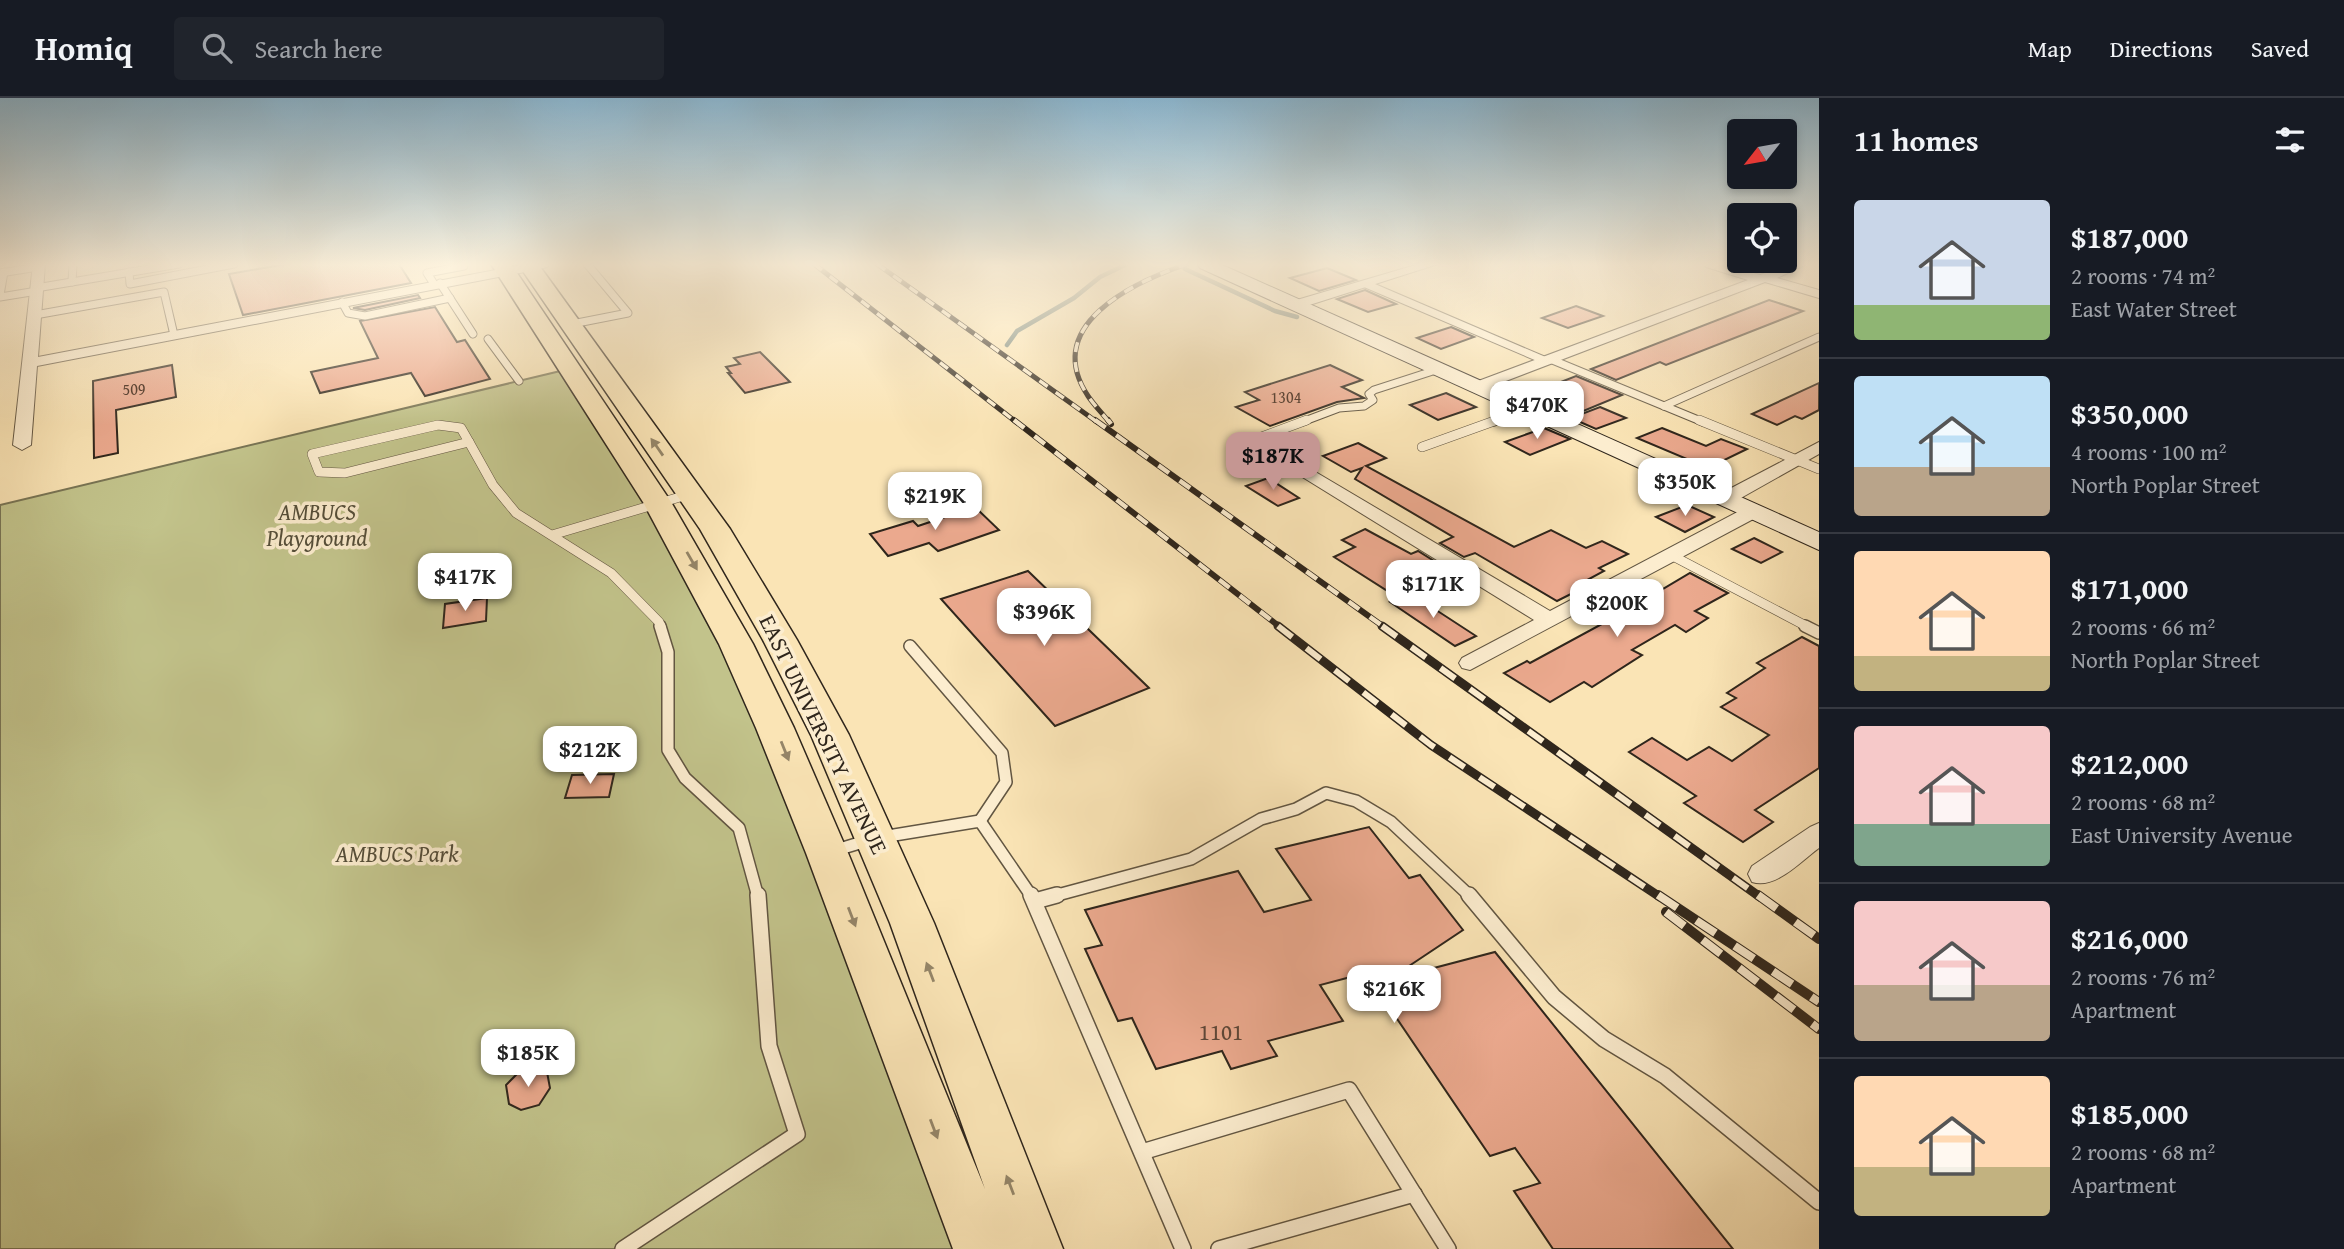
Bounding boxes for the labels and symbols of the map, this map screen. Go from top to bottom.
north arrow [1727,119,1797,189]
house number: 509 [122,377,146,401]
pin: $470K [1488,382,1586,441]
house number: 1304 [1271,385,1302,409]
pin: $187K [1224,432,1322,492]
one-way arrow [650,438,664,456]
pin: $350K [1636,458,1734,518]
pin: $219K [886,472,984,532]
park label: AMBUCS Playground [265,495,368,554]
one-way arrow [686,552,698,571]
pin: $417K [416,554,514,613]
pin: $171K [1384,560,1482,620]
pin: $200K [1568,580,1666,639]
pin: $396K [995,588,1093,648]
street label: EAST UNIVERSITY AVENUE [752,609,896,859]
pin: $212K [541,726,639,786]
one-way arrow [779,740,790,761]
park label: AMBUCS Park [334,837,459,870]
one-way arrow [846,907,857,928]
one-way arrow [925,962,936,983]
pin: $216K [1345,965,1443,1025]
house number: 1101 [1199,1015,1243,1048]
pin: $185K [479,1030,577,1089]
one-way arrow [929,1119,940,1140]
one-way arrow [1005,1175,1016,1196]

